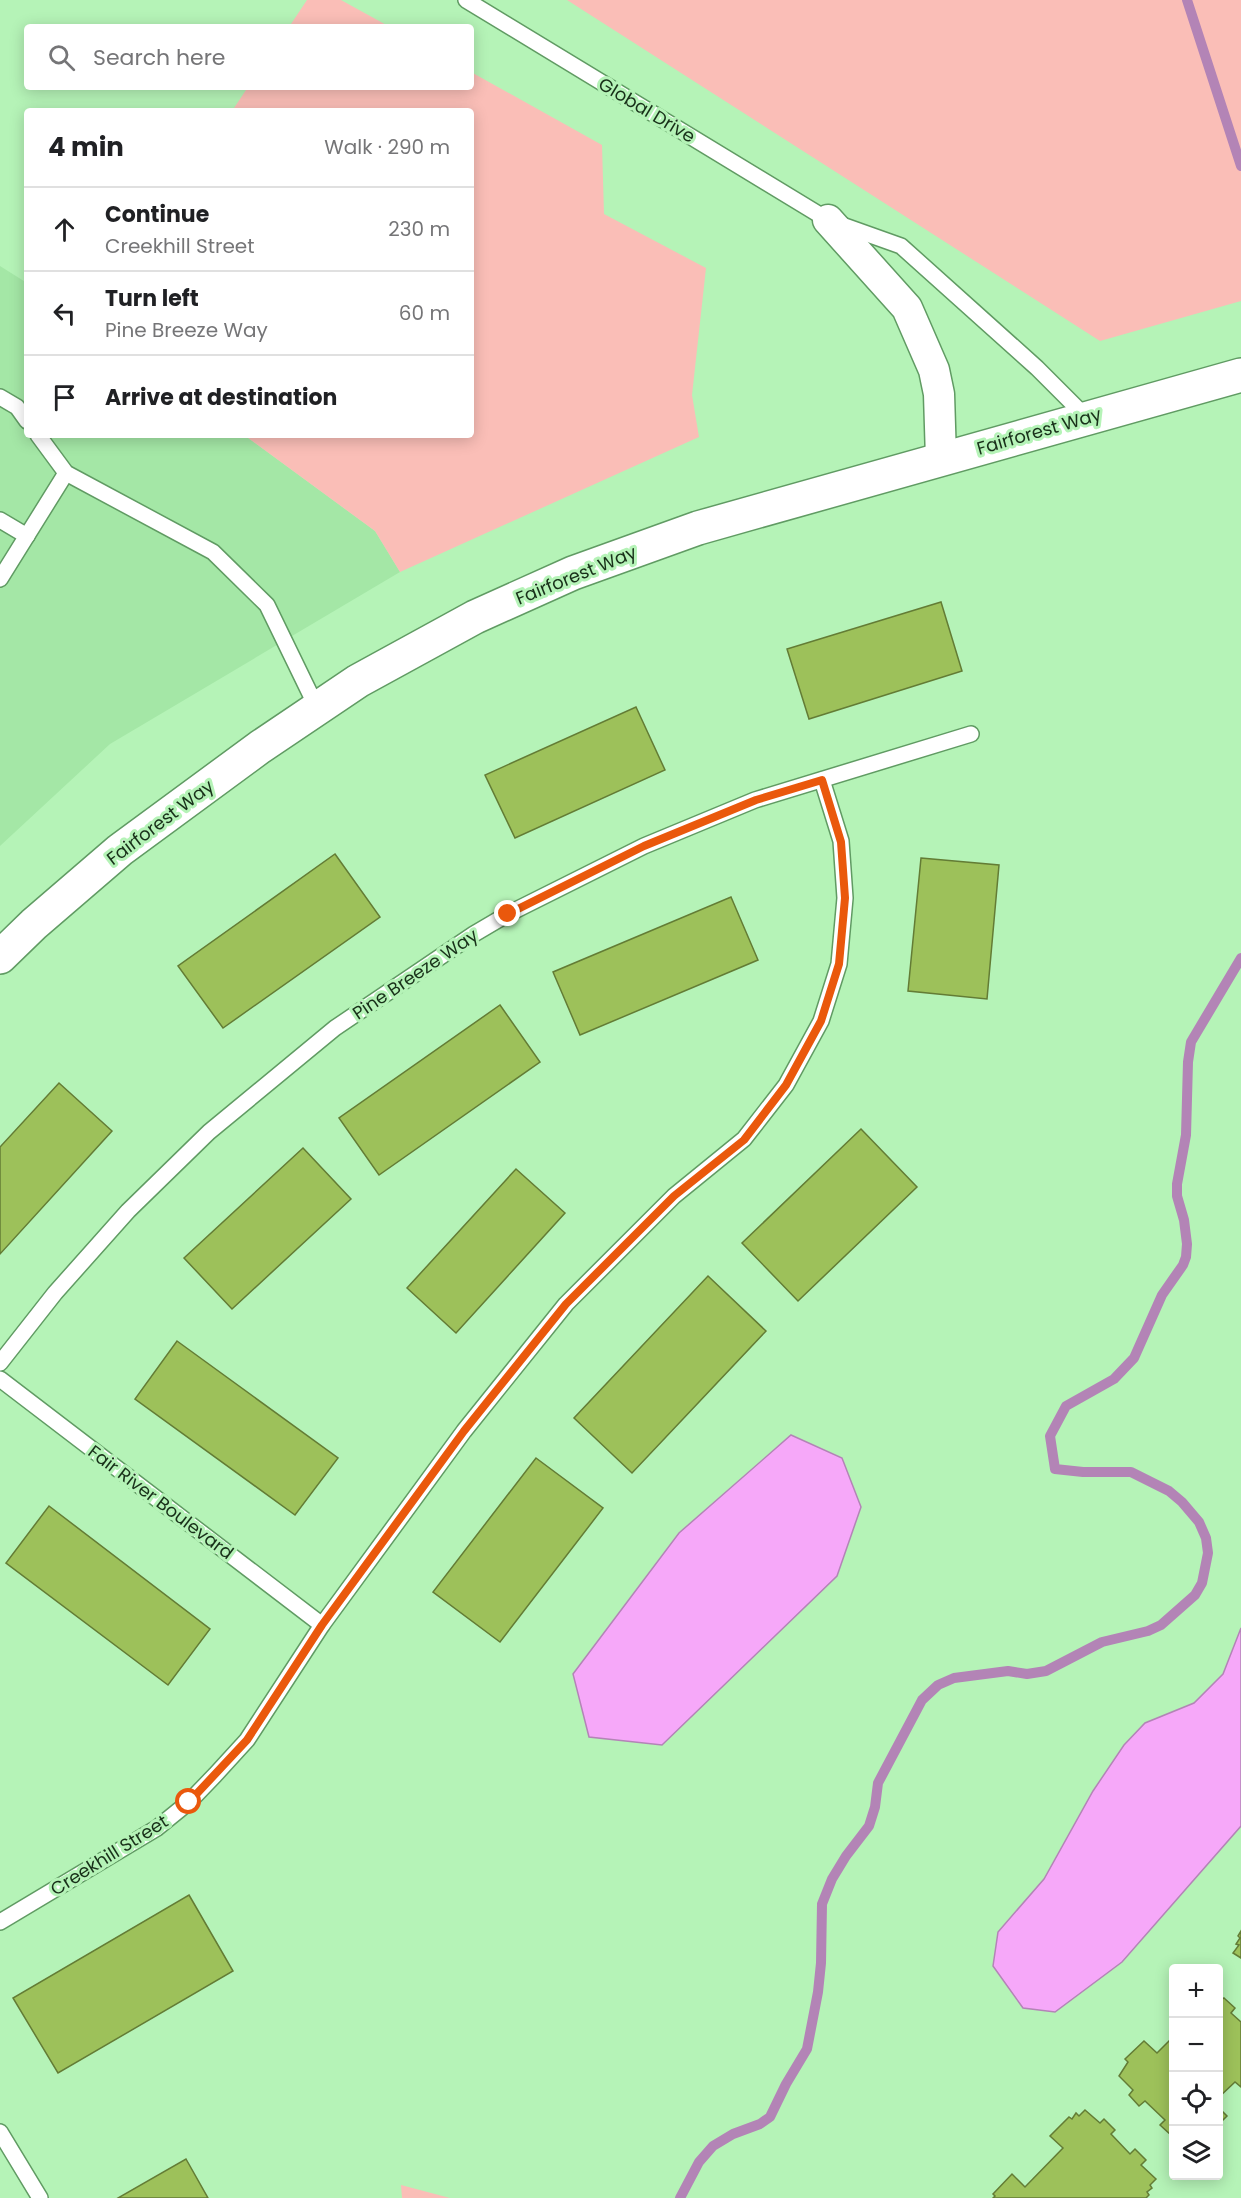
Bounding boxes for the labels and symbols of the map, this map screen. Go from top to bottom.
street label: Global Drive [594,71,700,149]
street label: Fairforest Way [974,401,1104,461]
street label: Fairforest Way [512,539,640,611]
street label: Fairforest Way [101,773,219,871]
route end [494,900,520,926]
street label: Pine Breeze Way [347,923,483,1025]
street label: Fair River Boulevard [83,1439,239,1565]
route start [175,1788,201,1814]
street label: Creekhill Street [45,1809,173,1901]

